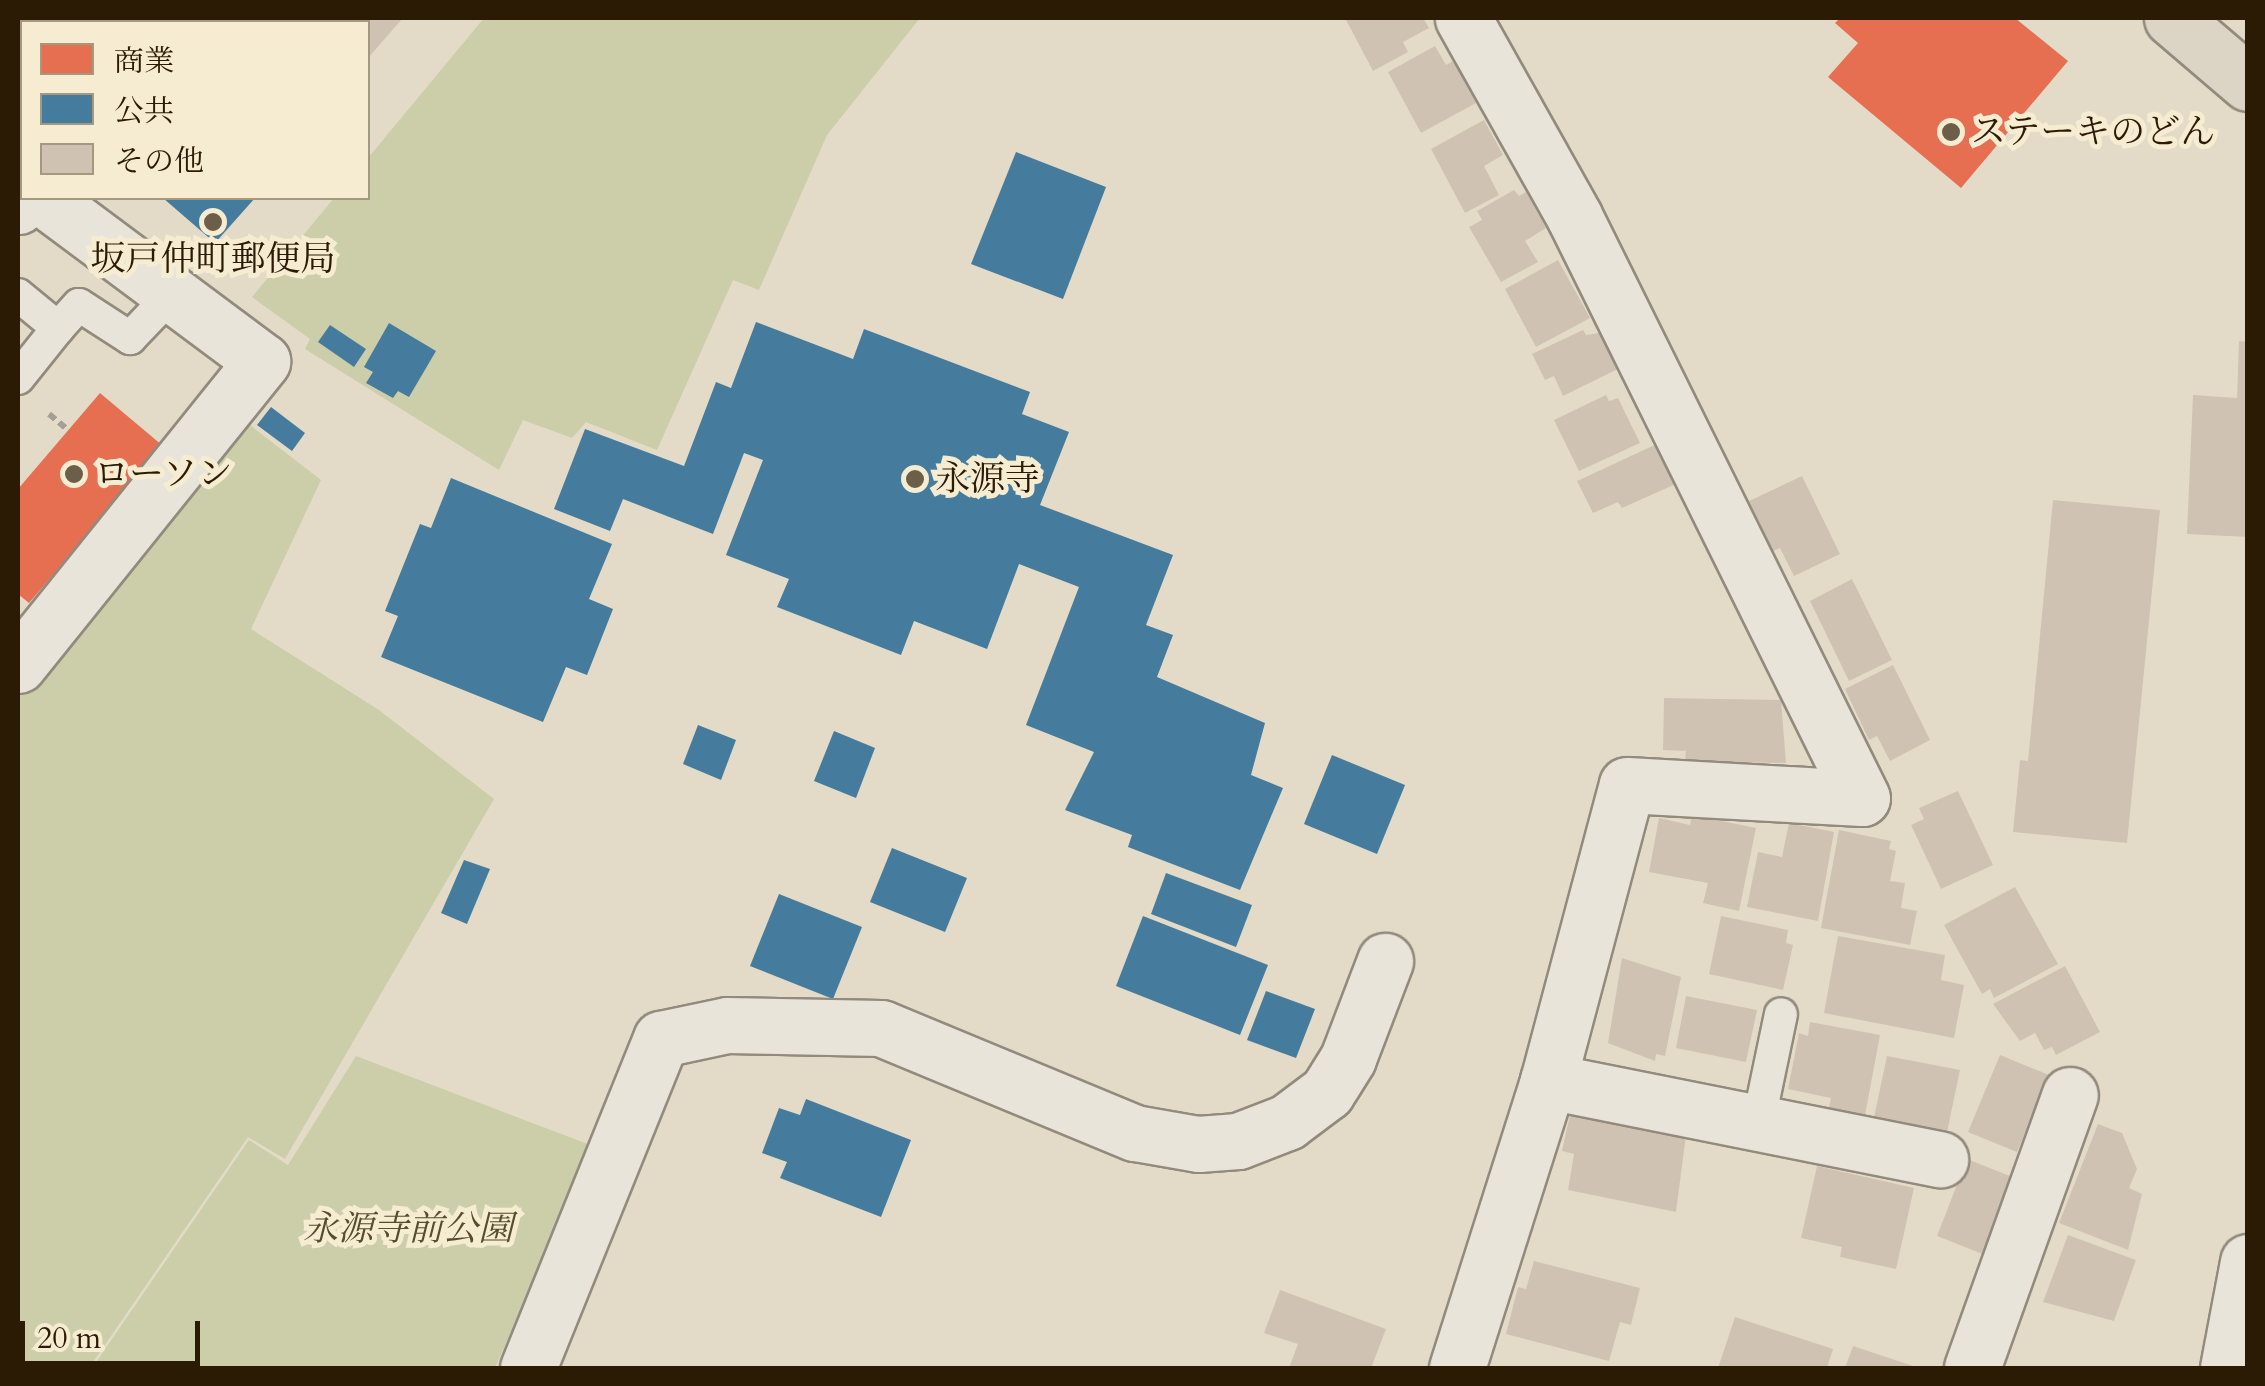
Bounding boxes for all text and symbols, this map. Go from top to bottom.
legend [20,20,370,200]
text: 商業 [114,41,174,82]
text: 公共 [114,91,174,132]
place label: ステーキのどん [1971,111,2216,153]
marker: ステーキのどん [1940,121,1962,143]
text: その他 [114,141,204,182]
marker: 坂戸仲町郵便局 [202,211,224,233]
place label: 坂戸仲町郵便局 [91,238,335,280]
place label: ローソン [94,453,234,495]
place label: 永源寺 [935,458,1040,500]
marker: ローソン [63,463,85,485]
marker: 永源寺 [904,468,926,490]
park label: 永源寺前公園 [303,1208,513,1250]
scale bar [25,1301,205,1363]
text: 20 m [37,1318,101,1359]

